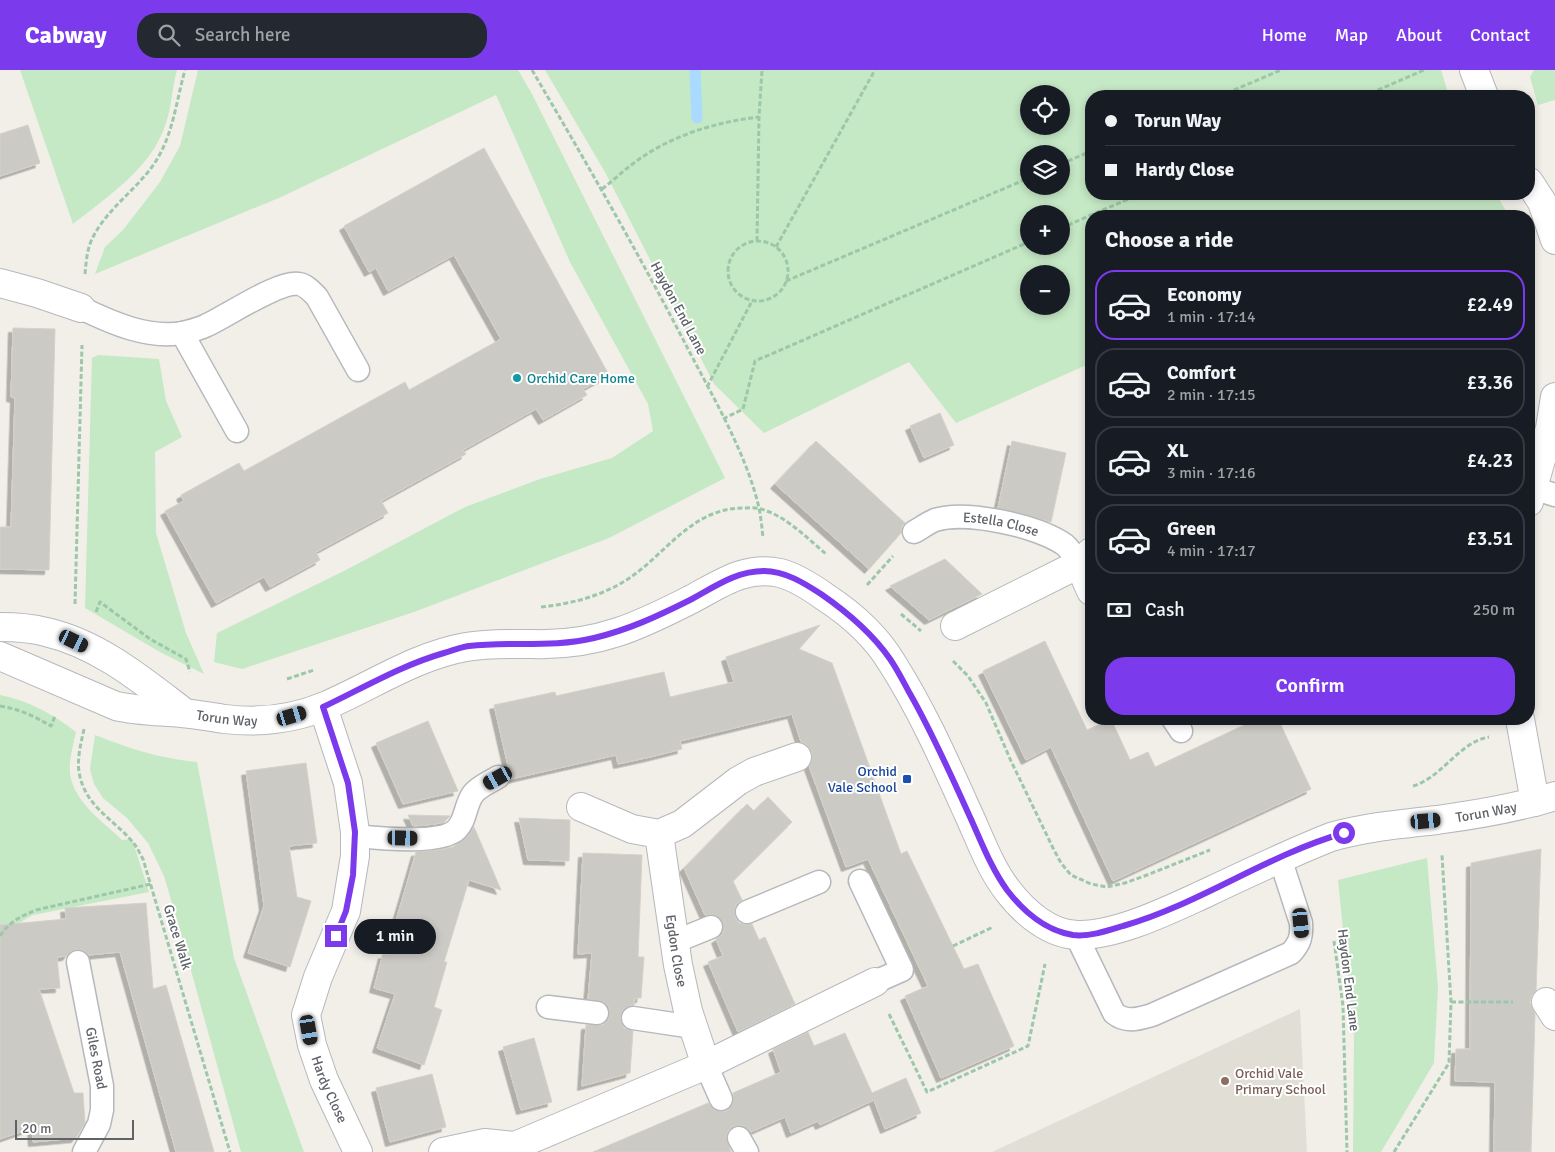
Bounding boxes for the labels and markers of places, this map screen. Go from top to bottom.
place label: Orchid Care Home [527,370,635,387]
marker: Orchid Care Home [511,372,523,384]
place label: Orchid Vale School [828,763,897,796]
marker: Orchid Vale School [901,773,913,785]
place label: Orchid Vale Primary School [1235,1065,1326,1098]
marker: Orchid Vale Primary School [1219,1075,1231,1087]

